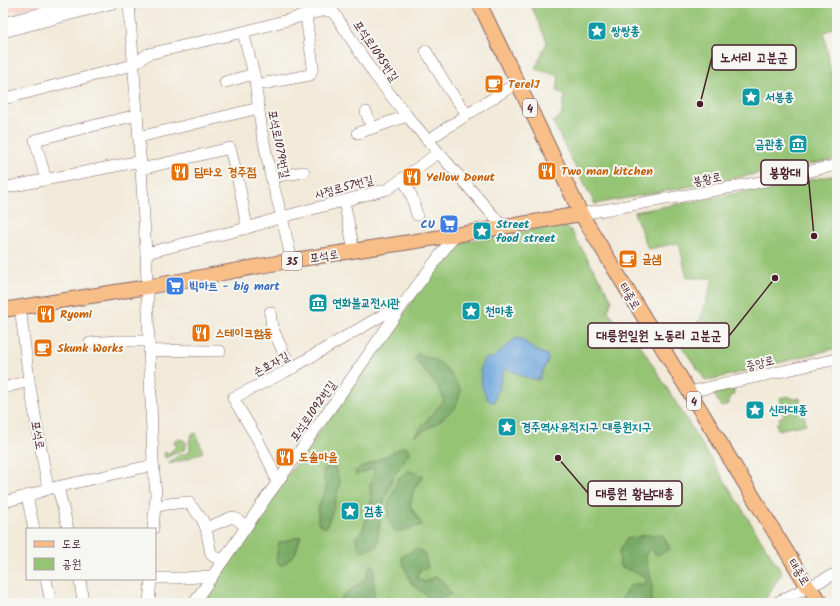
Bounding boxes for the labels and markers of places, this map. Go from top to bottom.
place icon: 쌍쌍총 [586,20,608,42]
place label: 쌍쌍총 [610,22,640,41]
callout: 노서리 고분군 [712,45,796,70]
cafe icon: TerelJ [483,73,505,95]
place label: TerelJ [508,75,541,94]
place icon: 서봉총 [740,86,762,108]
place label: 서봉총 [765,88,794,107]
museum icon: 금관총 [787,133,809,155]
place label: 금관총 [755,135,784,154]
restaurant icon: Two man kitchen [536,160,558,182]
callout: 봉황대 [761,160,808,185]
restaurant icon: 딤타오 경주점 [169,161,191,183]
place label: Two man kitchen [561,162,653,181]
place label: 딤타오 경주점 [194,163,257,182]
restaurant icon: Yellow Donut [401,166,423,188]
place label: Yellow Donut [426,168,496,187]
supermarket icon: CU [438,213,460,235]
place label: CU [420,215,436,234]
place label: Street food street [496,215,556,248]
place icon: Street food street [471,220,493,242]
cafe icon: 글샘 [617,248,639,270]
place label: 글샘 [642,250,662,269]
supermarket icon: 빅마트 - big mart [164,275,186,297]
place label: 빅마트 - big mart [189,277,280,296]
museum icon: 연화불교전시관 [307,292,329,314]
place label: 연화불교전시관 [332,294,400,313]
place icon: 천마총 [460,300,482,322]
place label: 천마총 [485,302,514,321]
restaurant icon: Ryomi [35,303,57,325]
place label: Ryomi [60,305,93,324]
restaurant icon: 스테이크함동 [190,322,212,344]
callout: 대릉원일원 노동리 고분군 [588,323,729,348]
place label: 스테이크함동 [215,324,273,343]
cafe icon: Skunk Works [32,337,54,359]
place label: Skunk Works [57,339,124,358]
place icon: 신라대종 [744,399,766,421]
place label: 신라대종 [769,401,808,420]
place icon: 경주역사유적지구 대릉원지구 [496,416,518,438]
place label: 경주역사유적지구 대릉원지구 [521,418,651,437]
restaurant icon: 도솔마을 [274,446,296,468]
place label: 도솔마을 [299,448,338,467]
callout: 대릉원 황남대총 [588,481,682,506]
place icon: 검총 [339,500,361,522]
place label: 검총 [364,502,384,521]

